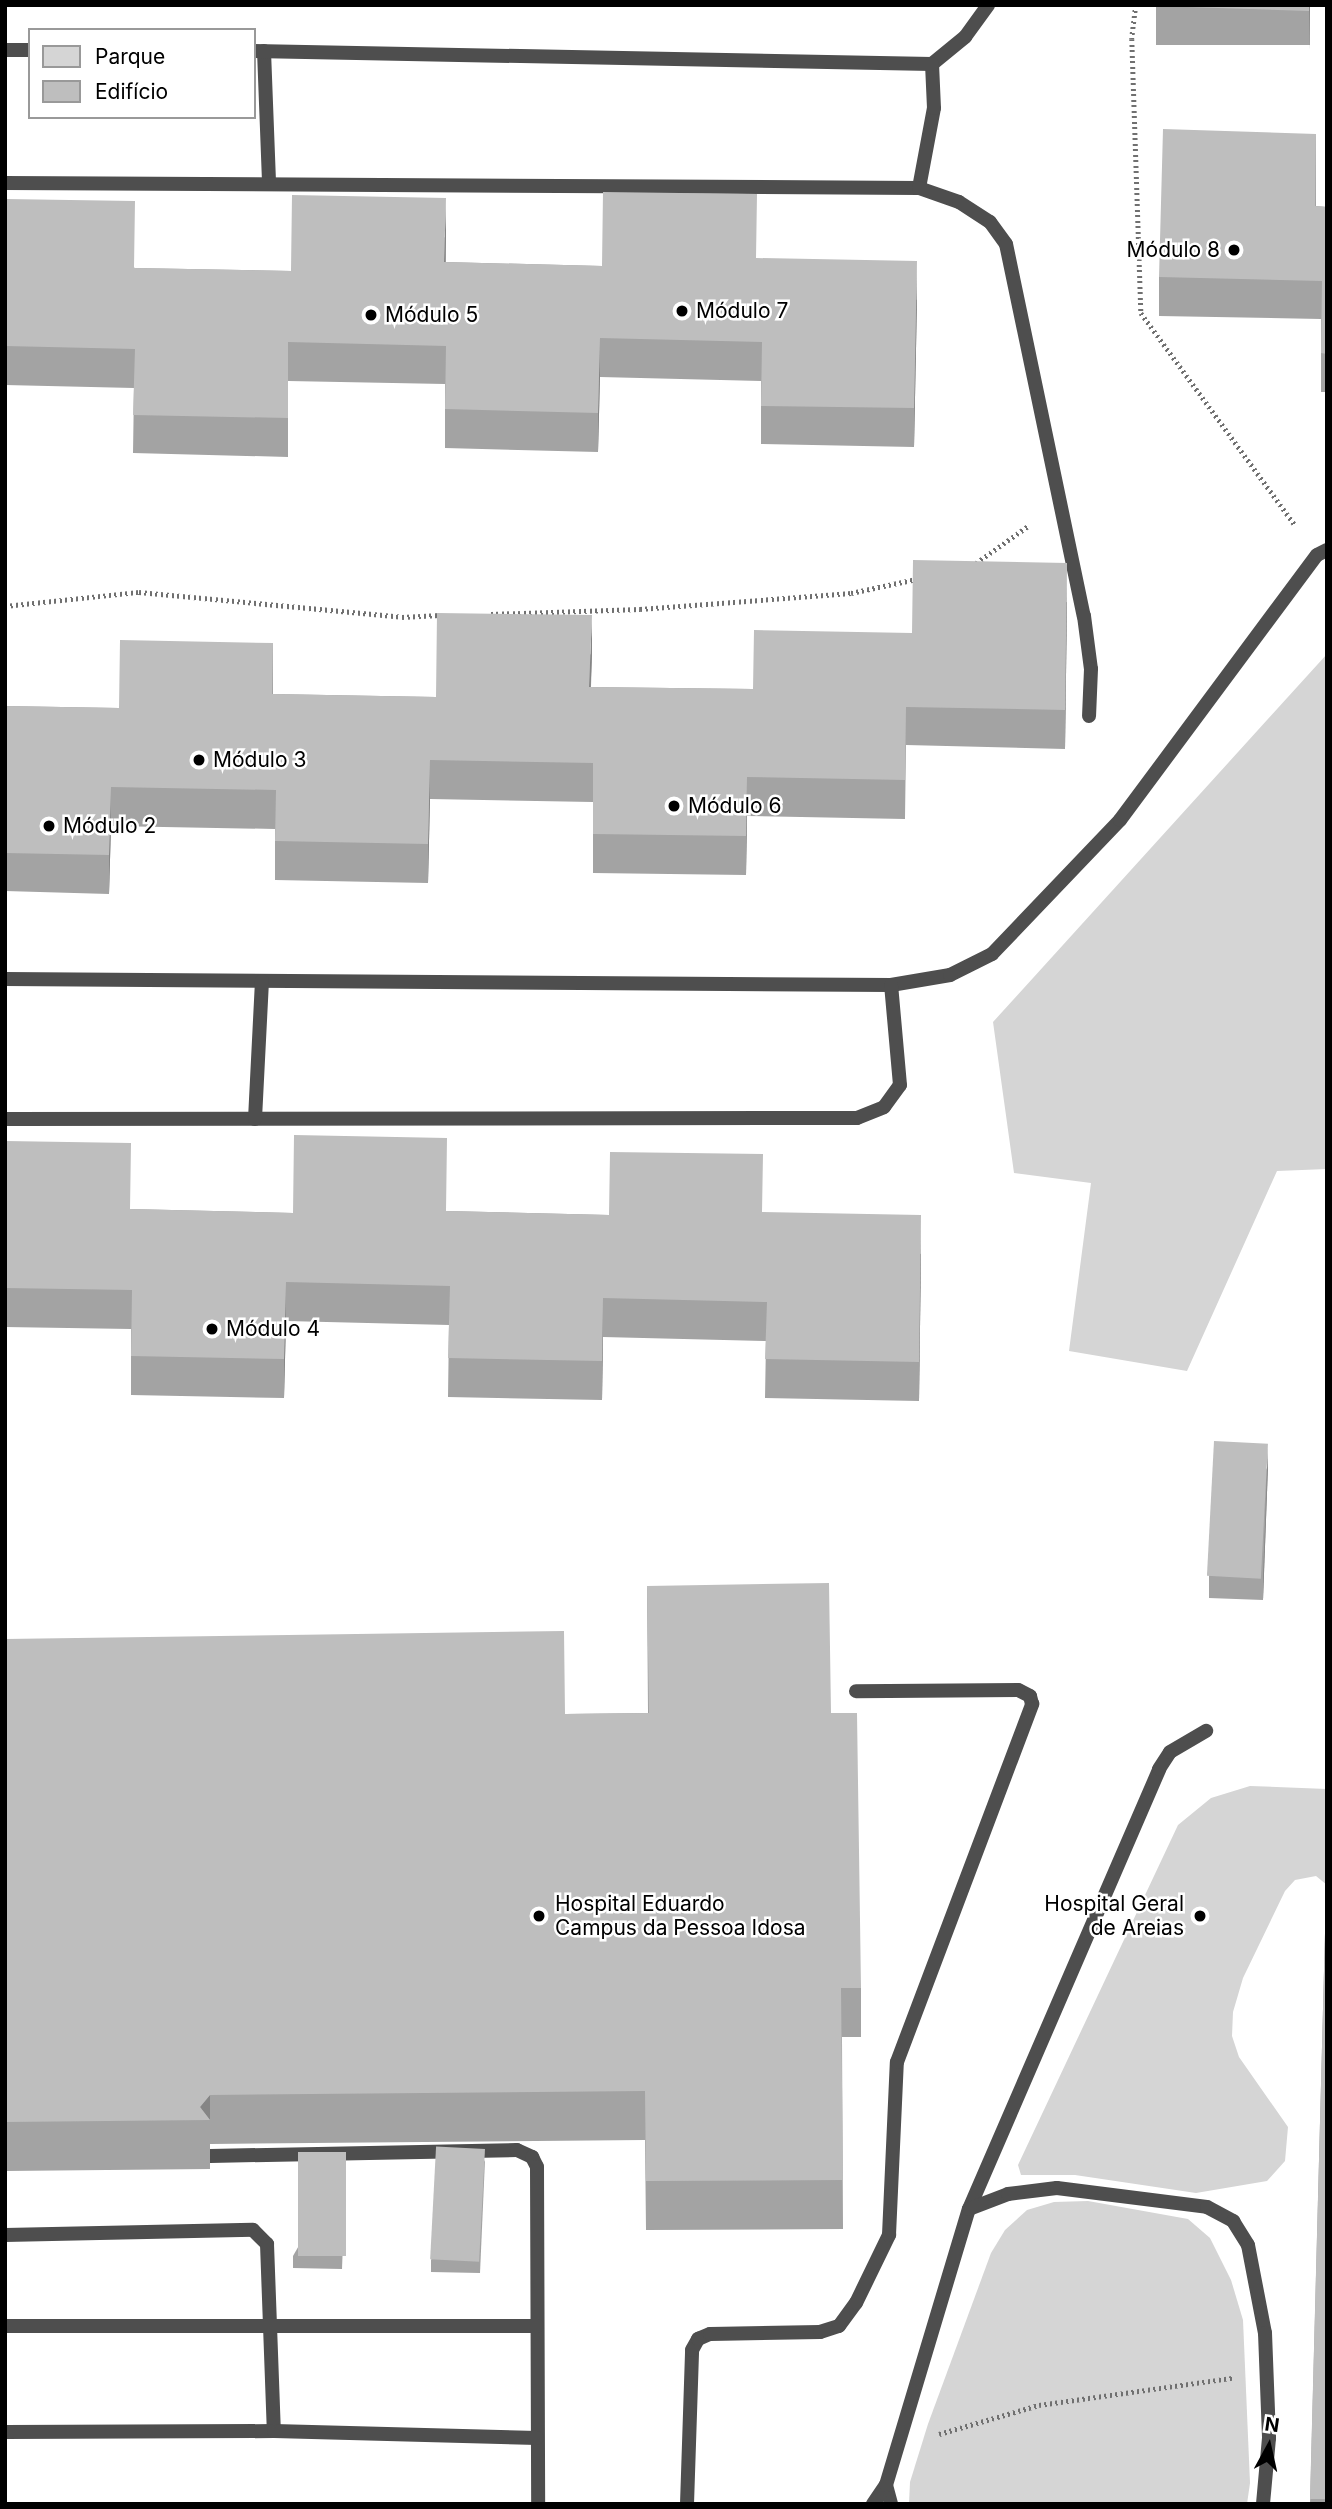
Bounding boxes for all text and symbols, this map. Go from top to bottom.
legend [28,28,256,119]
text: Parque [95,44,165,69]
text: Edifício [95,79,168,104]
place label: Módulo 8 [1127,237,1220,263]
marker: Módulo 8 [1226,242,1242,258]
place label: Módulo 7 [696,298,788,324]
place label: Módulo 5 [385,302,478,328]
marker: Módulo 7 [674,303,690,319]
marker: Módulo 5 [363,307,379,323]
place label: Módulo 3 [213,747,306,773]
marker: Módulo 3 [191,752,207,768]
place label: Módulo 6 [688,793,781,819]
marker: Módulo 6 [666,798,682,814]
place label: Módulo 2 [63,813,156,839]
marker: Módulo 2 [41,818,57,834]
place label: Módulo 4 [226,1316,320,1342]
marker: Módulo 4 [204,1321,220,1337]
place label: Hospital Eduardo Campus da Pessoa Idosa [555,1891,806,1941]
place label: Hospital Geral de Areias [1044,1891,1184,1941]
marker: Hospital Eduardo Campus da Pessoa Idosa [529,1906,549,1926]
marker: Hospital Geral de Areias [1190,1906,1210,1926]
north arrow [1234,2411,1304,2481]
text: N [1263,2412,1281,2437]

